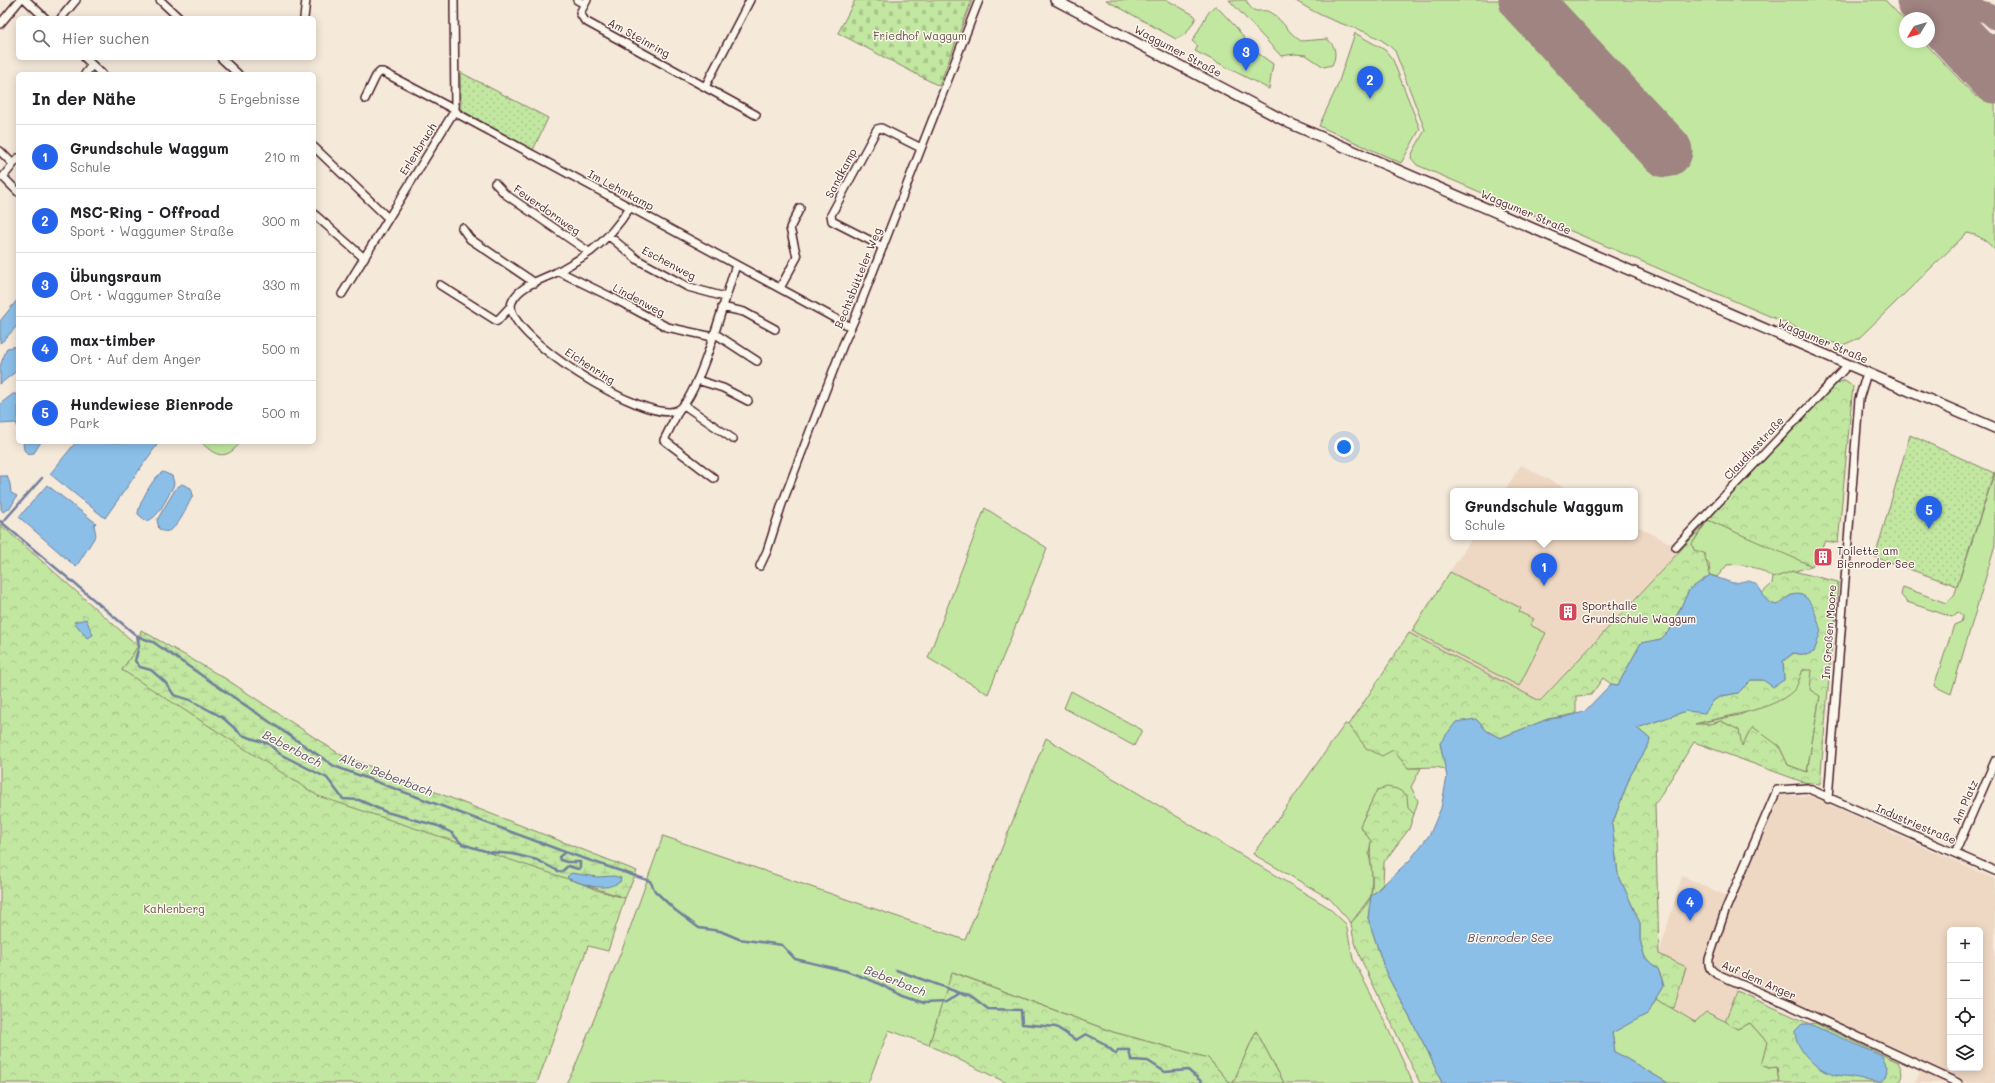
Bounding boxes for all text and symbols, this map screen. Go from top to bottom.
north arrow [1899,12,1935,48]
street label: Am Steinring [606,14,673,61]
search box [16,16,316,60]
street label: Waggumer Straße [1132,21,1225,80]
icon: search [30,27,52,49]
text: Hier suchen [62,28,149,48]
park label: Friedhof Waggum [873,28,967,43]
pin: 3 [1233,38,1259,71]
pin: 2 [1357,66,1383,99]
text: In der Nähe [32,87,136,109]
text: 5 Ergebnisse [219,90,300,107]
street label: Erlenbruch [396,120,439,178]
text: Grundschule Waggum [70,138,229,158]
street label: Sandkamp [821,145,860,200]
text: 1 [42,148,48,165]
text: 210 m [264,148,300,165]
text: Schule [70,158,111,175]
street label: Im Lehmkamp [586,166,657,213]
street label: Feuerdornweg [511,181,584,238]
street label: Waggumer Straße [1479,186,1574,237]
text: MSC-Ring - Offroad [70,202,220,222]
text: 2 [41,212,49,229]
text: 300 m [262,212,300,229]
text: Sport · Waggumer Straße [70,222,234,239]
street label: Bechtsbütteler Weg [830,225,885,330]
street label: Eschenweg [640,242,699,283]
text: Übungsraum [70,266,161,286]
text: 3 [41,276,49,293]
text: 330 m [262,276,300,293]
street label: Lindenweg [611,280,668,320]
text: Ort · Waggumer Straße [70,286,221,303]
street label: Waggumer Straße [1776,315,1871,366]
text: max-timber [70,330,155,350]
text: 4 [41,340,49,357]
text: 500 m [262,340,300,357]
street label: Eichenring [562,344,618,387]
text: Ort · Auf dem Anger [70,350,201,367]
text: Hundewiese Bienrode [70,394,233,414]
text: 5 [41,404,49,421]
text: 500 m [262,404,300,421]
street label: Claudiusstraße [1720,413,1787,483]
text: Park [70,414,99,431]
your location [1334,437,1354,457]
popup [1450,488,1638,540]
text: Grundschule Waggum [1465,496,1623,516]
pin: 5 [1916,496,1942,529]
text: Schule [1465,516,1505,533]
place label: Toilette am Bienroder See [1837,543,1915,571]
building icon: Toilette am Bienroder See [1812,546,1834,568]
pin: 1 [1531,553,1557,586]
street label: Im Großen Moore [1818,584,1839,680]
place label: Sporthalle Grundschule Waggum [1582,598,1696,626]
building icon: Sporthalle Grundschule Waggum [1557,601,1579,623]
water label: Beberbach [260,726,325,771]
water label: Alter Beberbach [337,749,436,799]
street label: Am Platz [1948,777,1981,826]
street label: Industriestraße [1874,800,1959,847]
pin: 4 [1677,888,1703,921]
park label: Kahlenberg [143,901,205,916]
map controls [1947,927,1983,1071]
button: + [1947,927,1983,963]
water label: Bienroder See [1468,929,1552,945]
street label: Auf dem Anger [1720,956,1799,1003]
water label: Beberbach [862,961,929,999]
button: − [1947,963,1983,999]
button: locate [1947,999,1983,1035]
button: layers [1947,1035,1983,1071]

